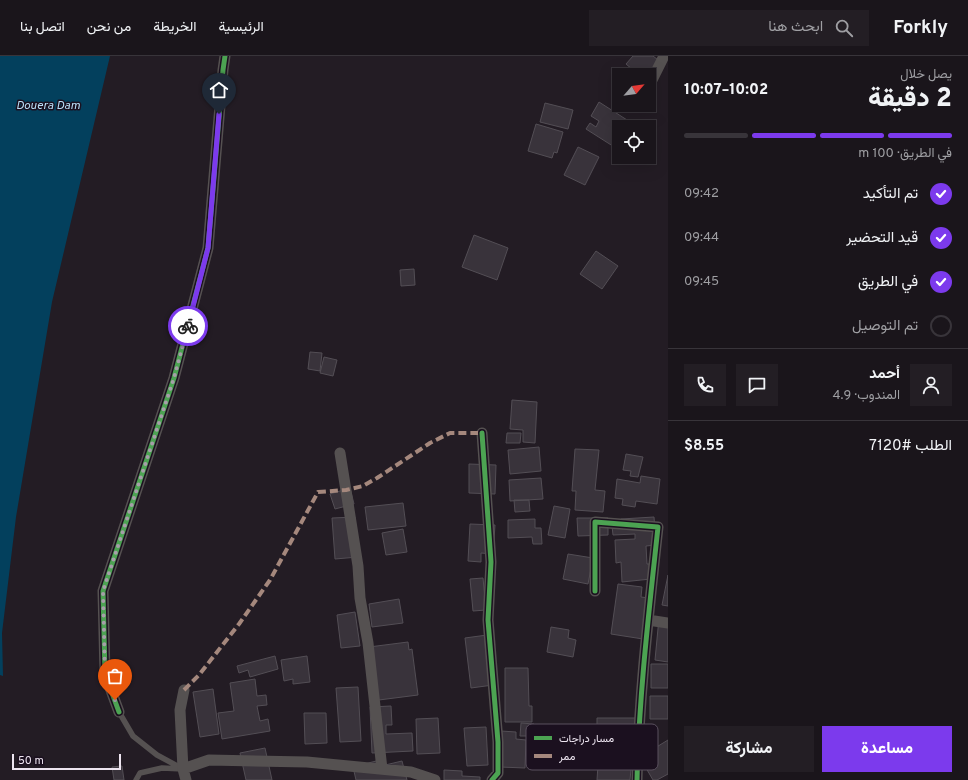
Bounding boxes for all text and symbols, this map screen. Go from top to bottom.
search box [589,10,869,46]
text: Forkly [893,16,948,40]
icon: search [833,17,855,39]
text: ابحث هنا [768,18,823,37]
text: اتصل بنا [20,19,65,36]
text: من نحن [87,19,131,36]
text: الخريطة [153,19,197,36]
text: الرئيسية [219,19,264,36]
text: يصل خلال [900,67,952,83]
north arrow [612,68,656,112]
map controls [612,68,656,164]
pin [202,73,236,114]
icon: home [208,79,230,101]
text: 10:02–10:07 [684,81,768,100]
text: 2 دقيقة [868,83,952,116]
water label: Douera Dam [16,98,80,114]
button: locate [612,120,656,164]
text: في الطريق · 100 m [858,146,952,162]
icon: check [930,183,952,205]
text: تم التأكيد [863,185,918,204]
text: 09:42 [684,186,719,202]
icon: check [930,227,952,249]
text: قيد التحضير [846,229,918,248]
text: 09:44 [684,230,719,246]
icon: check [930,271,952,293]
text: في الطريق [858,273,918,292]
text: 09:45 [684,274,719,290]
courier [168,306,208,346]
icon: bike [177,315,199,337]
text: تم التوصيل [852,317,918,336]
button: phone [684,364,726,406]
button: chat [736,364,778,406]
button: person [910,364,952,406]
text: أحمد [869,365,900,384]
text: المندوب · 4.9 [833,388,900,404]
text: $8.55 [684,437,724,456]
text: الطلب #7120 [869,437,952,456]
pin [98,659,132,700]
icon: bag [104,665,126,687]
legend [526,724,658,770]
button: مشاركة [684,726,814,772]
button: مساعدة [822,726,952,772]
text: مسار دراجات [559,732,614,746]
text: ممر [558,750,576,764]
scale bar [12,752,121,771]
text: 50 m [18,754,44,768]

